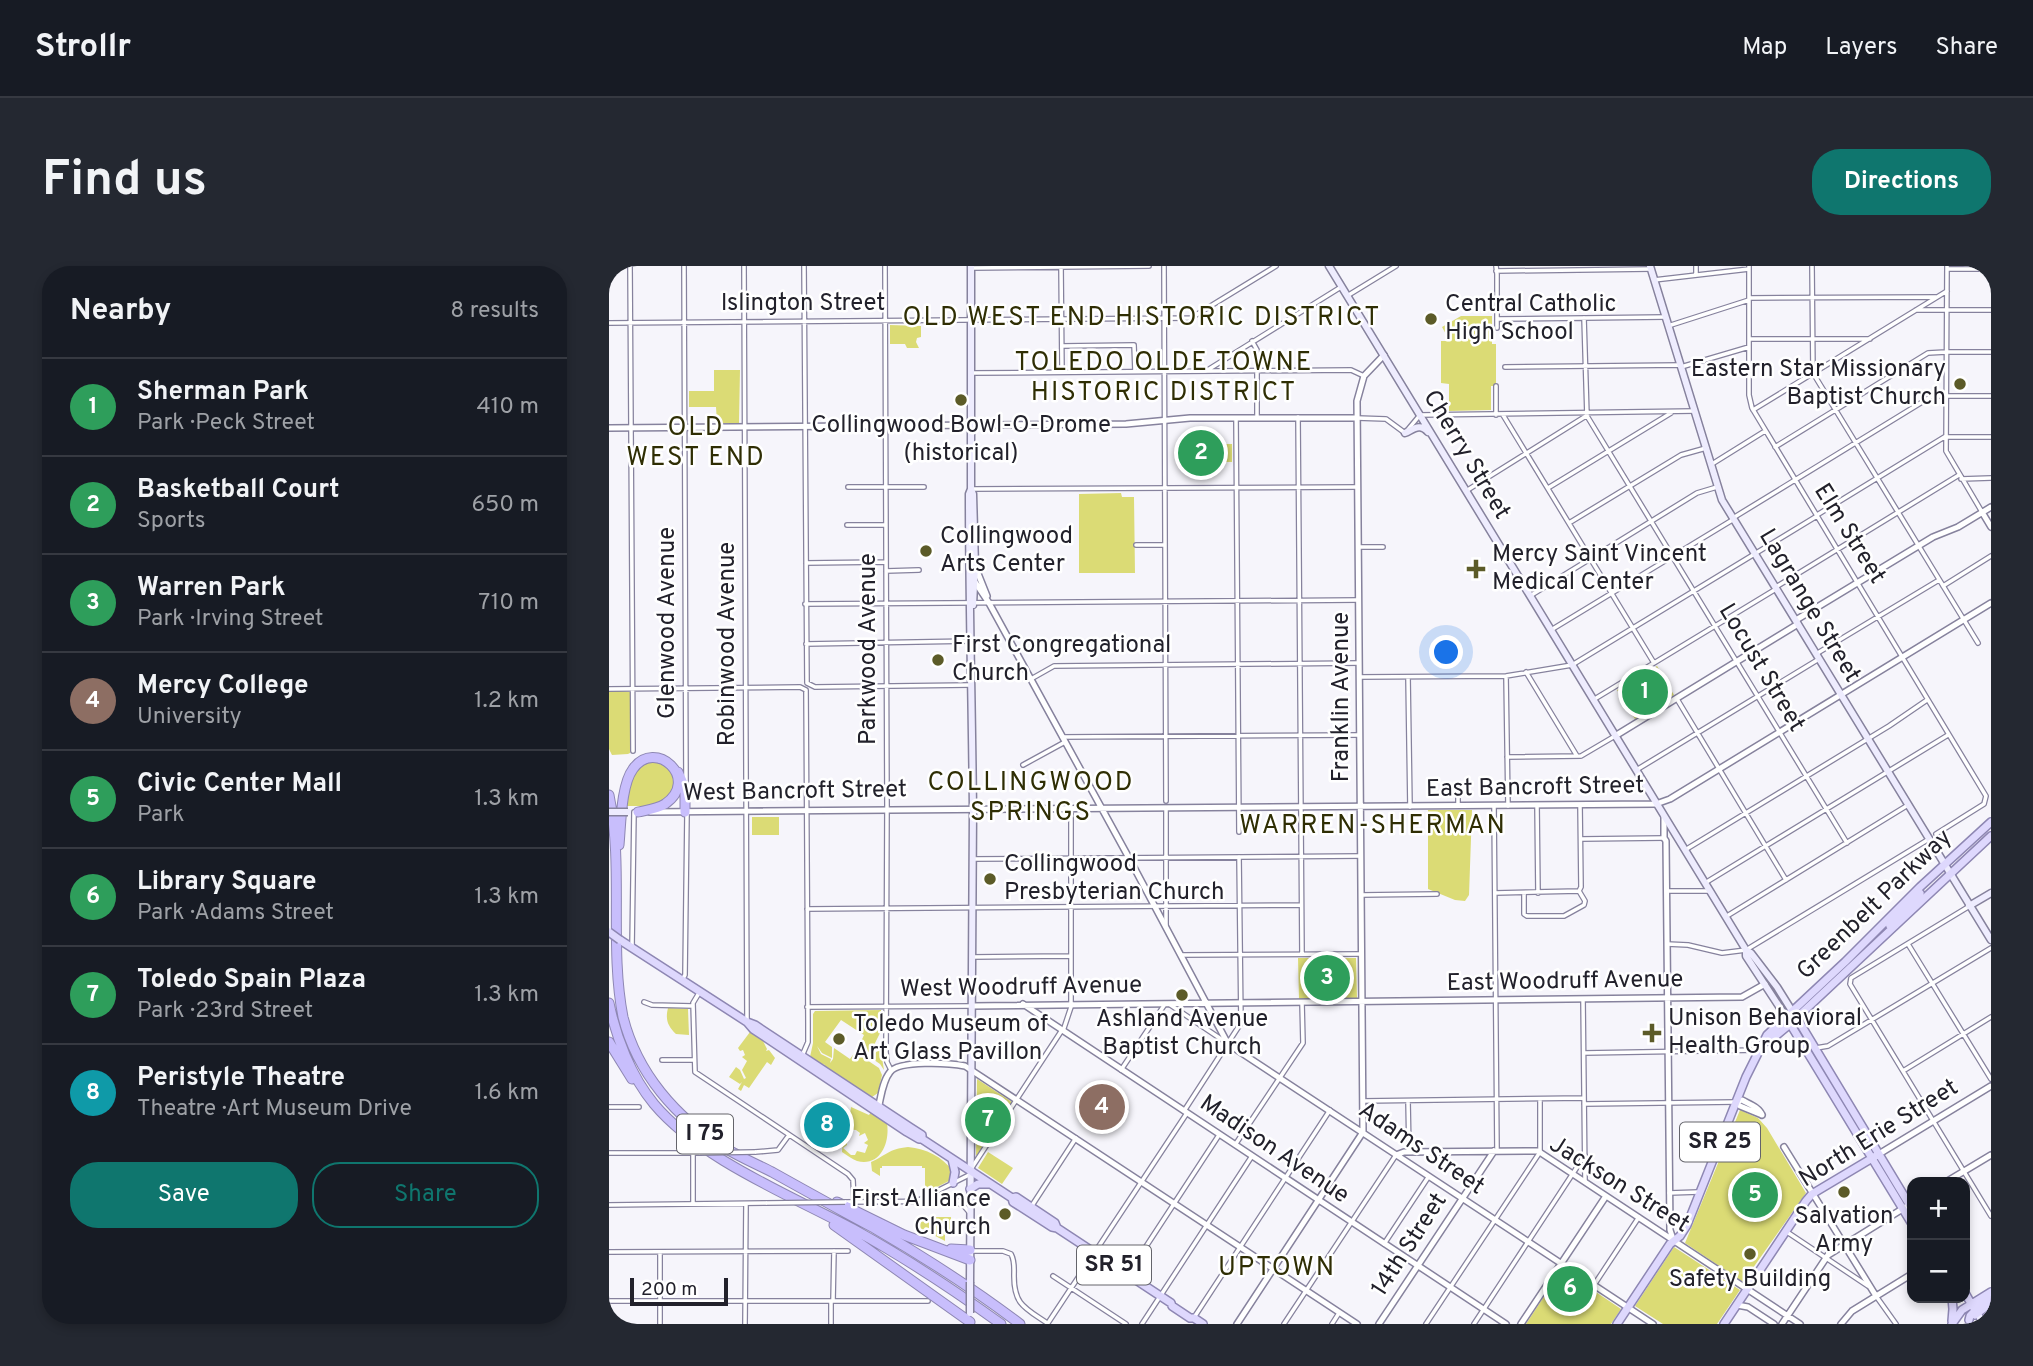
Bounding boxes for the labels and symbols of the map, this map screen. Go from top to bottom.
street label: Islington Street [721,289,885,319]
place label: Central Catholic High School [1445,290,1617,348]
district label: OLD WEST END HISTORIC DISTRICT [903,302,1381,335]
marker: Central Catholic High School [1423,311,1439,327]
district label: TOLEDO OLDE TOWNE HISTORIC DISTRICT [1015,347,1313,410]
place label: Eastern Star Missionary Baptist Church [1691,355,1946,413]
marker: Eastern Star Missionary Baptist Church [1952,376,1968,392]
street label: Cherry Street [1416,385,1516,525]
marker: Collingwood Bowl-O-Drome (historical) [953,392,969,408]
place label: Collingwood Bowl-O-Drome (historical) [811,411,1111,469]
district label: OLD WEST END [626,412,766,475]
pin: 2 [1178,427,1224,479]
street label: Elm Street [1806,478,1892,590]
place label: Collingwood Arts Center [940,522,1073,580]
street label: Lagrange Street [1751,524,1867,688]
street label: Glenwood Avenue [653,527,683,719]
place label: Mercy Saint Vincent Medical Center [1492,540,1707,598]
street label: Robinwood Avenue [713,542,743,746]
marker: Collingwood Arts Center [918,543,934,559]
street label: Parkwood Avenue [854,553,884,745]
marker: Mercy Saint Vincent Medical Center [1466,559,1486,579]
street label: Locust Street [1711,598,1811,738]
street label: Franklin Avenue [1327,612,1357,782]
place label: First Congregational Church [952,631,1171,689]
your location [1429,635,1463,669]
marker: First Congregational Church [930,652,946,668]
pin: 1 [1622,666,1668,718]
district label: COLLINGWOOD SPRINGS [927,767,1135,830]
street label: East Bancroft Street [1426,771,1644,805]
street label: West Bancroft Street [683,775,907,809]
district label: WARREN-SHERMAN [1239,810,1507,843]
street label: Greenbelt Parkway [1791,823,1959,987]
place label: Collingwood Presbyterian Church [1004,850,1224,908]
marker: Collingwood Presbyterian Church [982,871,998,887]
pin: 3 [1304,952,1350,1004]
street label: East Woodruff Avenue [1446,965,1684,999]
street label: West Woodruff Avenue [900,971,1142,1005]
marker: Ashland Avenue Baptist Church [1174,987,1190,1003]
place label: Unison Behavioral Health Group [1668,1004,1862,1062]
place label: Ashland Avenue Baptist Church [1096,1005,1268,1063]
place label: Toledo Museum of Art Glass Pavillon [853,1010,1048,1068]
marker: Unison Behavioral Health Group [1642,1023,1662,1043]
marker: Toledo Museum of Art Glass Pavillon [831,1031,847,1047]
street label: North Erie Street [1794,1073,1964,1195]
pin: 4 [1079,1081,1125,1133]
street label: Madison Avenue [1194,1089,1354,1211]
pin: 7 [965,1094,1011,1146]
street label: Adams Street [1352,1096,1490,1202]
pin: 8 [804,1099,850,1151]
road number: I 75 [677,1114,733,1154]
road number: SR 25 [1680,1122,1760,1162]
street label: Jackson Street [1543,1130,1695,1240]
pin: 5 [1732,1169,1778,1221]
marker: Salvation Army [1836,1184,1852,1200]
place label: First Alliance Church [851,1185,991,1243]
street label: 14th Street [1366,1188,1454,1302]
place label: Salvation Army [1795,1202,1893,1260]
marker: First Alliance Church [997,1206,1013,1222]
road number: SR 51 [1077,1246,1151,1284]
marker: Safety Building [1742,1246,1758,1262]
district label: UPTOWN [1218,1252,1336,1285]
pin: 6 [1547,1263,1593,1315]
place label: Safety Building [1669,1265,1831,1295]
scale bar [630,1275,728,1307]

